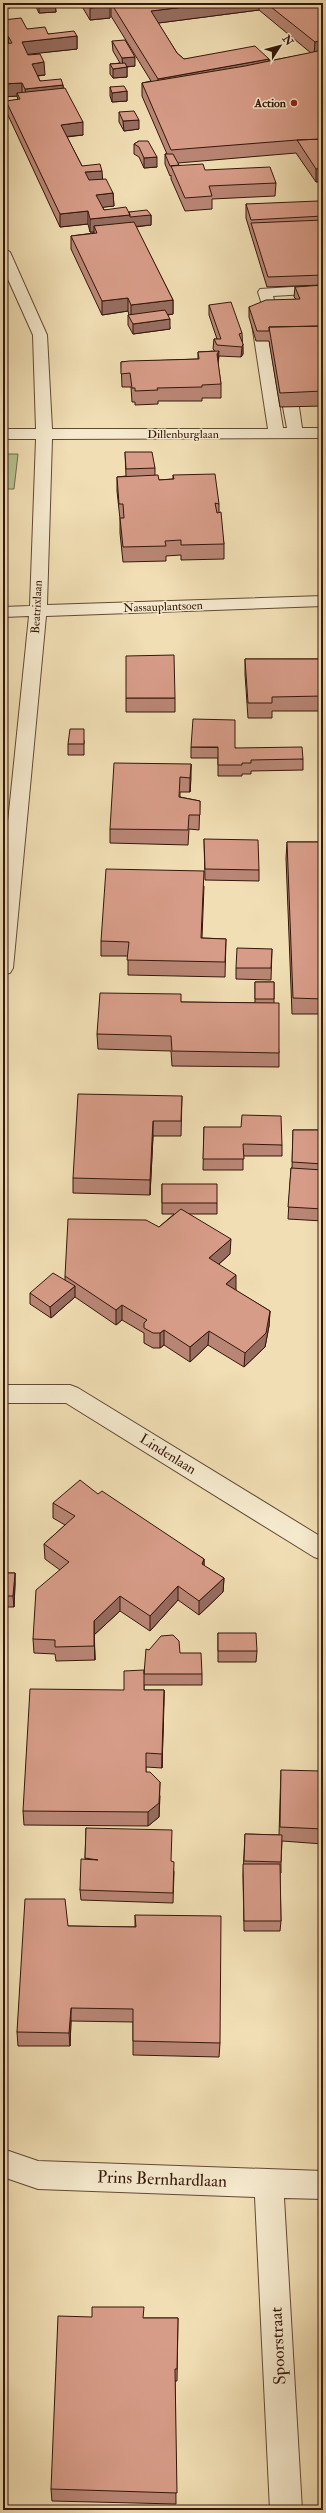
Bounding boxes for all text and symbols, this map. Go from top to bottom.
north arrow [260,26,300,66]
text: N [279,32,297,49]
place label: Action [254,96,287,111]
marker: Action [289,98,299,108]
street label: Dillenburglaan [147,427,219,442]
street label: Beatrixlaan [28,580,46,634]
street label: Nassauplantsoen [123,598,203,616]
street label: Lindenlaan [137,1430,199,1478]
street label: Prins Bernhardlaan [97,2166,227,2192]
street label: Spoorstraat [265,2306,292,2385]

